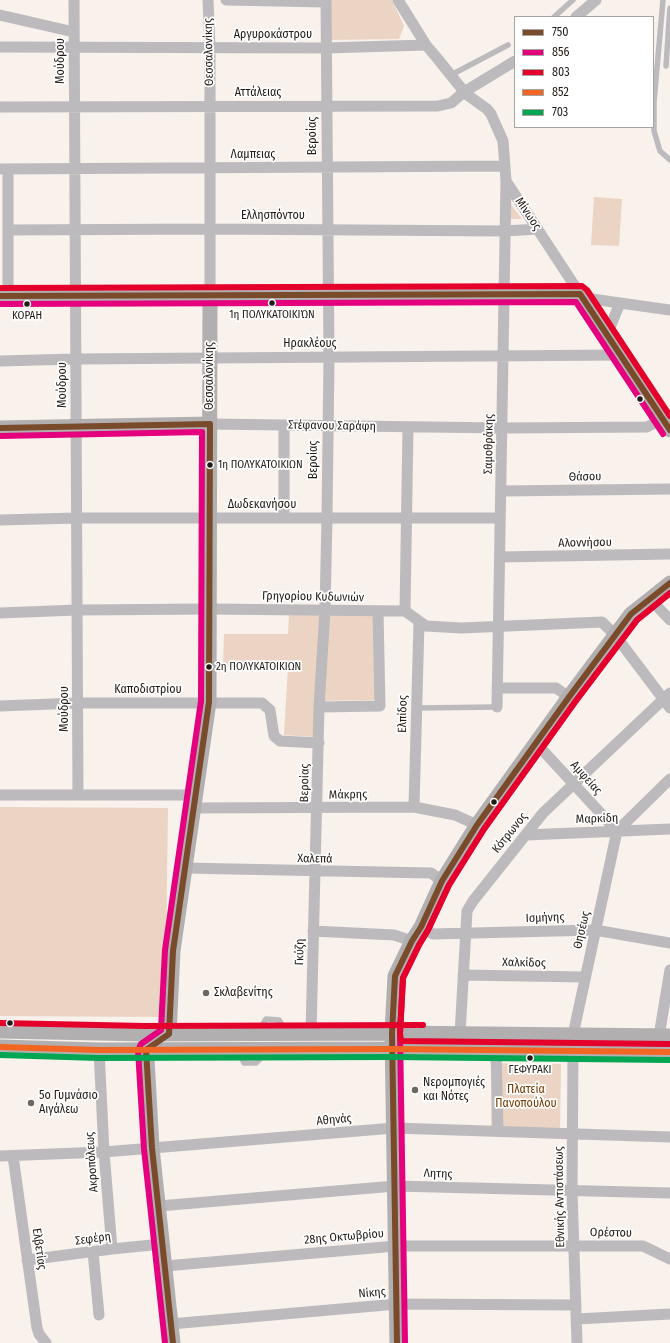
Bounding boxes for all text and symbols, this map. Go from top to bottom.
legend [514,16,654,128]
street label: Θεσσαλονίκης [201,18,217,86]
text: 750 [552,25,568,39]
street label: Αργυροκάστρου [234,28,312,42]
street label: Μούδρου [54,38,68,84]
text: 856 [552,45,569,59]
text: 803 [552,65,570,79]
text: 852 [552,85,569,99]
street label: Αττάλειας [235,86,281,100]
text: 703 [552,105,568,119]
street label: Βεροίας [306,117,320,155]
street label: Λαμπειας [231,148,275,162]
street label: Μίνωος [512,195,544,233]
street label: Ελλησπόντου [241,209,305,223]
marker: 1η ΠΟΛΥΚΑΤΟΙΚΙΏΝ [267,298,277,308]
marker: ΚΟΡΑΗ [22,299,32,309]
place label: 1η ΠΟΛΥΚΑΤΟΙΚΙΏΝ [229,308,315,322]
place label: ΚΟΡΑΗ [12,309,42,323]
street label: Ηρακλέους [283,337,337,351]
street label: Θεσσαλονίκης [203,342,217,410]
street label: Μούδρου [56,362,70,408]
unlabelled marker [635,394,645,404]
street label: Σαμοθράκης [481,414,497,474]
street label: Στέφανου Σαράφη [288,418,376,434]
street label: Βεροίας [307,441,321,479]
place label: 1η ΠΟΛΥΚΑΤΟΙΚΙΩΝ [218,458,303,472]
marker: 1η ΠΟΛΥΚΑΤΟΙΚΙΩΝ [205,460,215,470]
street label: Θάσου [569,470,601,484]
street label: Δωδεκανήσου [228,498,296,512]
street label: Αλοννήσου [558,535,612,551]
street label: Γρηγορίου Κυδωνιών [262,589,364,605]
place label: 2η ΠΟΛΥΚΑΤΟΙΚΙΩΝ [216,660,301,674]
marker: 2η ΠΟΛΥΚΑΤΟΙΚΙΩΝ [204,662,214,672]
street label: Καποδιστρίου [114,683,182,697]
street label: Μούδρου [58,686,72,732]
street label: Ελπίδος [395,695,411,733]
street label: Αμφείας [567,758,605,798]
street label: Βεροίας [297,764,313,802]
street label: Μάκρης [329,787,367,803]
unlabelled marker [489,797,499,807]
street label: Κότρωνος [489,810,531,856]
street label: Μαρκίδη [575,811,619,827]
street label: Χαλεπά [297,851,333,867]
street label: Ισμήνης [525,910,565,926]
street label: Θησέως [571,910,593,950]
street label: Γκύζη [293,938,307,966]
street label: Χαλκίδος [502,955,546,971]
place label: Σκλαβενίτης [214,986,273,1000]
marker: Σκλαβενίτης [201,988,211,998]
unlabelled marker [5,1018,15,1028]
marker: ΓΕΦΥΡΑΚΙ [525,1053,535,1063]
place label: ΓΕΦΥΡΑΚΙ [509,1063,551,1077]
place label: Νερομπογιές και Νότες [423,1076,485,1104]
park label: Πλατεία Πανοπούλου [495,1083,557,1111]
marker: Νερομπογιές και Νότες [410,1085,420,1095]
place label: 5ο Γυμνάσιο Αιγάλεω [39,1089,98,1117]
marker: 5ο Γυμνάσιο Αιγάλεω [26,1098,36,1108]
street label: Αθηνάς [316,1111,352,1129]
street label: Ακροπόλεως [83,1131,101,1193]
street label: Εθνικής Αντιστάσεως [552,1146,568,1248]
street label: Λητης [423,1166,453,1182]
street label: Ορέστου [590,1225,632,1241]
street label: 28ης Οκτωβρίου [303,1226,385,1248]
street label: Ελβετίας [29,1227,49,1271]
street label: Σεφέρη [74,1229,112,1249]
street label: Νίκης [358,1285,386,1301]

